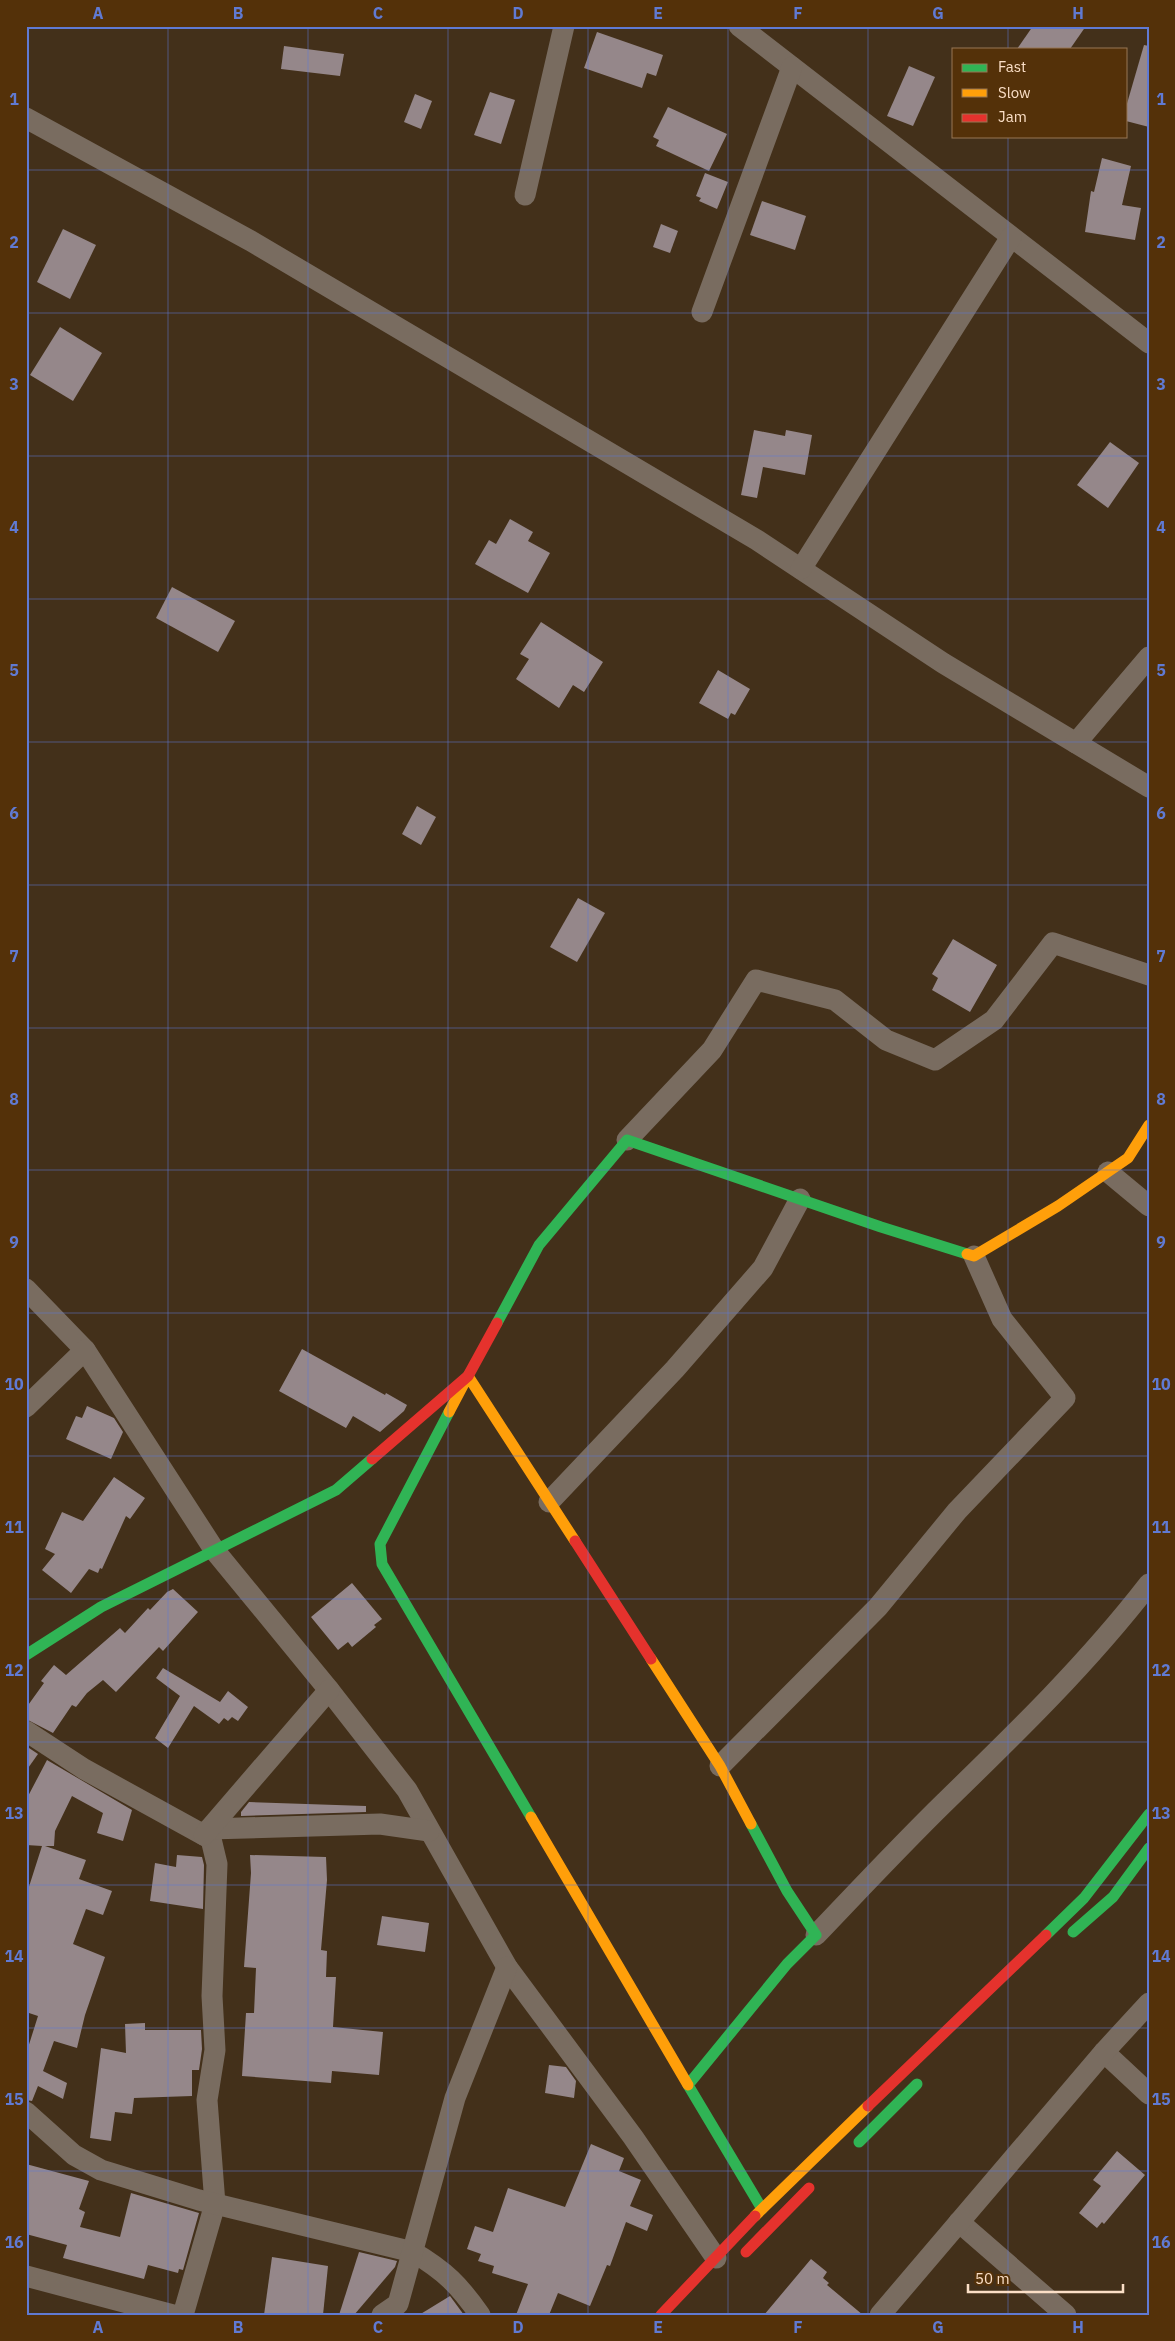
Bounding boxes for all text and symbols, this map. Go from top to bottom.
text: A [93,3,104,23]
text: B [233,3,244,23]
text: C [373,3,383,23]
text: D [512,3,524,23]
text: E [653,3,663,23]
text: F [793,3,803,23]
text: G [932,3,944,23]
text: H [1072,3,1084,23]
legend [952,48,1128,138]
text: Fast [998,57,1026,76]
text: Slow [998,83,1031,102]
text: 1 [9,89,19,109]
text: 1 [1156,89,1166,109]
text: Jam [998,107,1027,126]
text: 2 [9,232,19,252]
text: 2 [1156,232,1166,252]
text: 3 [9,374,19,394]
text: 3 [1156,374,1166,394]
text: 4 [9,517,19,537]
text: 4 [1156,517,1166,537]
text: 5 [9,660,19,680]
text: 5 [1156,660,1166,680]
text: 6 [9,803,19,823]
text: 6 [1156,803,1166,823]
text: 7 [9,946,19,966]
text: 7 [1156,946,1166,966]
text: 8 [9,1089,19,1109]
text: 8 [1156,1089,1166,1109]
text: 9 [9,1232,19,1252]
text: 9 [1156,1232,1166,1252]
text: 10 [4,1374,24,1394]
text: 10 [1151,1374,1171,1394]
text: 11 [4,1517,24,1537]
text: 11 [1151,1517,1171,1537]
text: 12 [4,1660,24,1680]
text: 12 [1151,1660,1171,1680]
text: 13 [4,1803,24,1823]
text: 13 [1151,1803,1171,1823]
text: 14 [4,1946,24,1966]
text: 14 [1151,1946,1171,1966]
text: 15 [4,2089,24,2109]
text: 15 [1151,2089,1171,2109]
text: 16 [4,2232,24,2252]
text: 16 [1151,2232,1171,2252]
scale bar [968,2261,1122,2293]
text: 50 m [975,2269,1010,2288]
text: A [93,2317,104,2337]
text: B [233,2317,244,2337]
text: C [373,2317,383,2337]
text: D [512,2317,524,2337]
text: E [653,2317,663,2337]
text: F [793,2317,803,2337]
text: G [932,2317,944,2337]
text: H [1072,2317,1084,2337]

